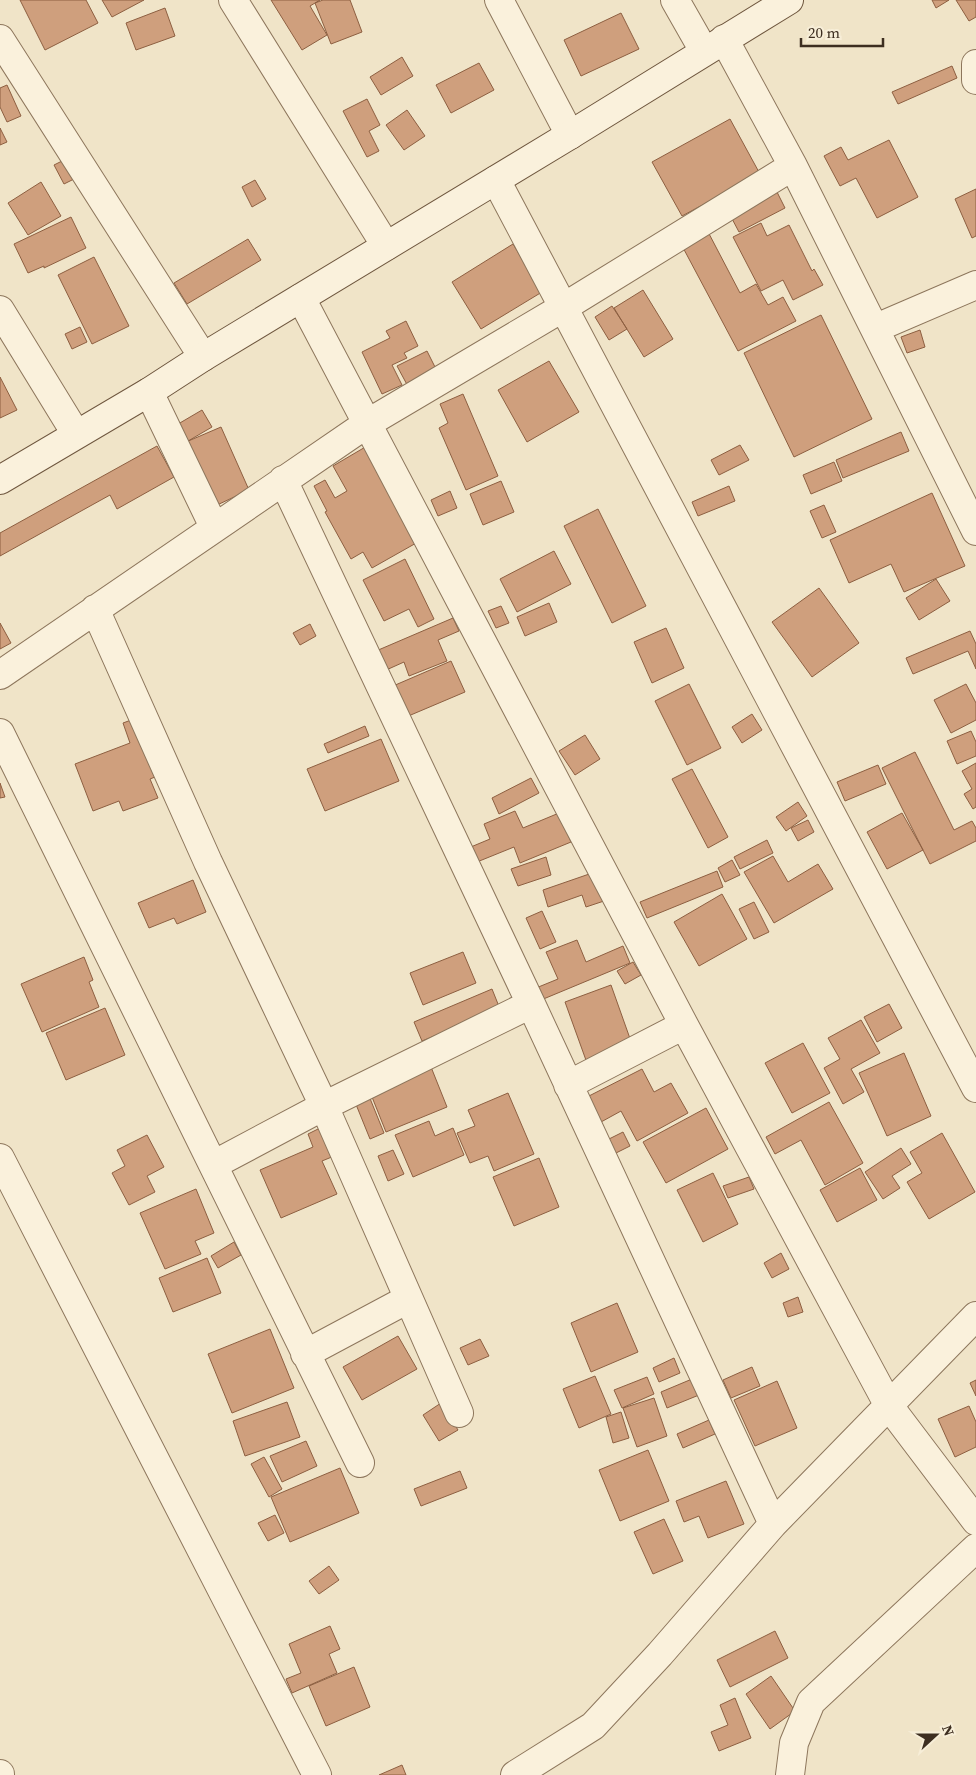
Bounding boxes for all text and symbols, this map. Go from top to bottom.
scale bar [801,15,884,47]
text: 20 m [808,22,840,43]
north arrow [911,1710,961,1760]
text: N [937,1722,959,1739]

